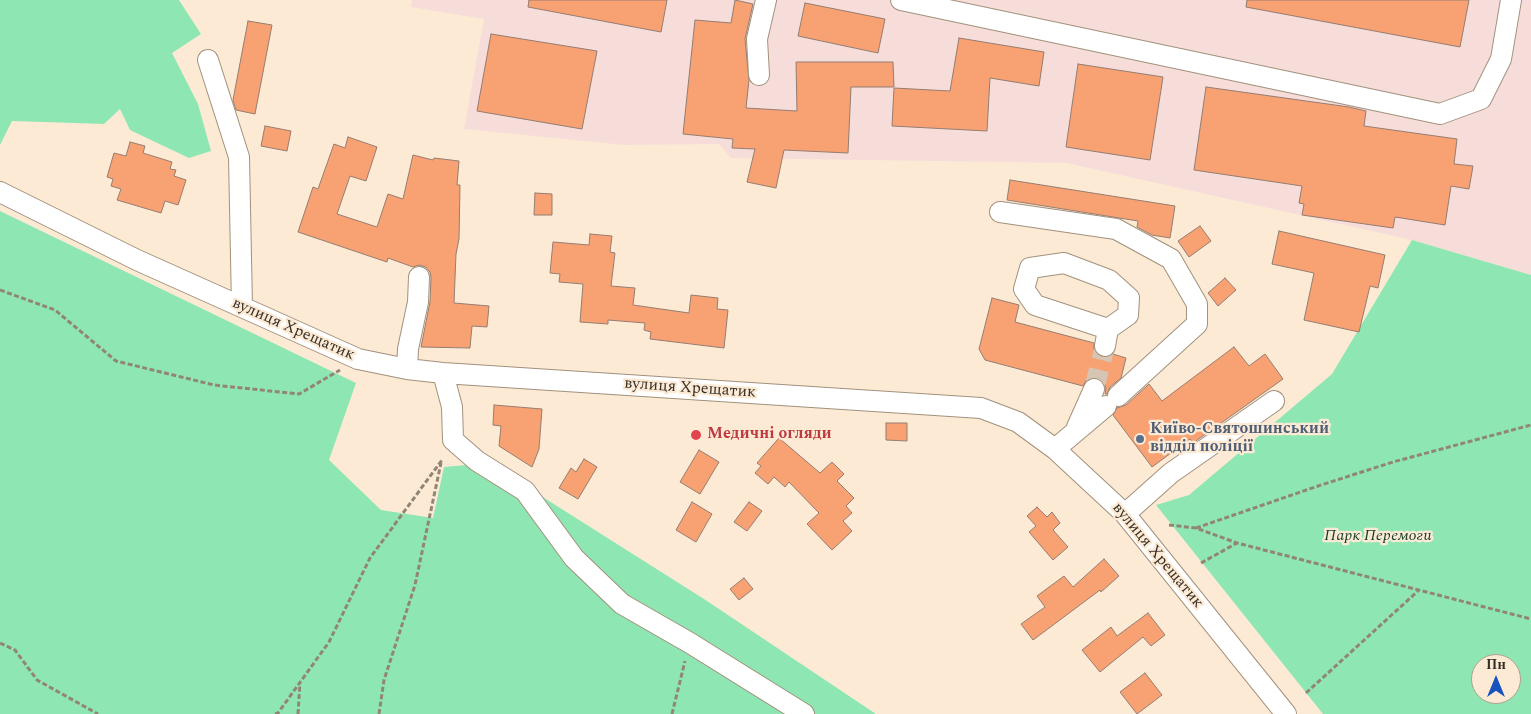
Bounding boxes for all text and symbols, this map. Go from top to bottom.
street label: вулиця Хрещатик [229,294,357,366]
street label: вулиця Хрещатик [623,375,757,403]
place label: Київо-Святошинський відділ поліції [1150,420,1329,458]
place label: Медичні огляди [707,425,832,445]
marker: Медичні огляди [689,428,703,442]
marker: Київо-Святошинський відділ поліції [1134,433,1146,445]
street label: вулиця Хрещатик [1107,499,1207,613]
park label: Парк Перемоги [1324,527,1432,547]
north arrow [1471,654,1521,704]
text: Пн [1486,654,1506,675]

